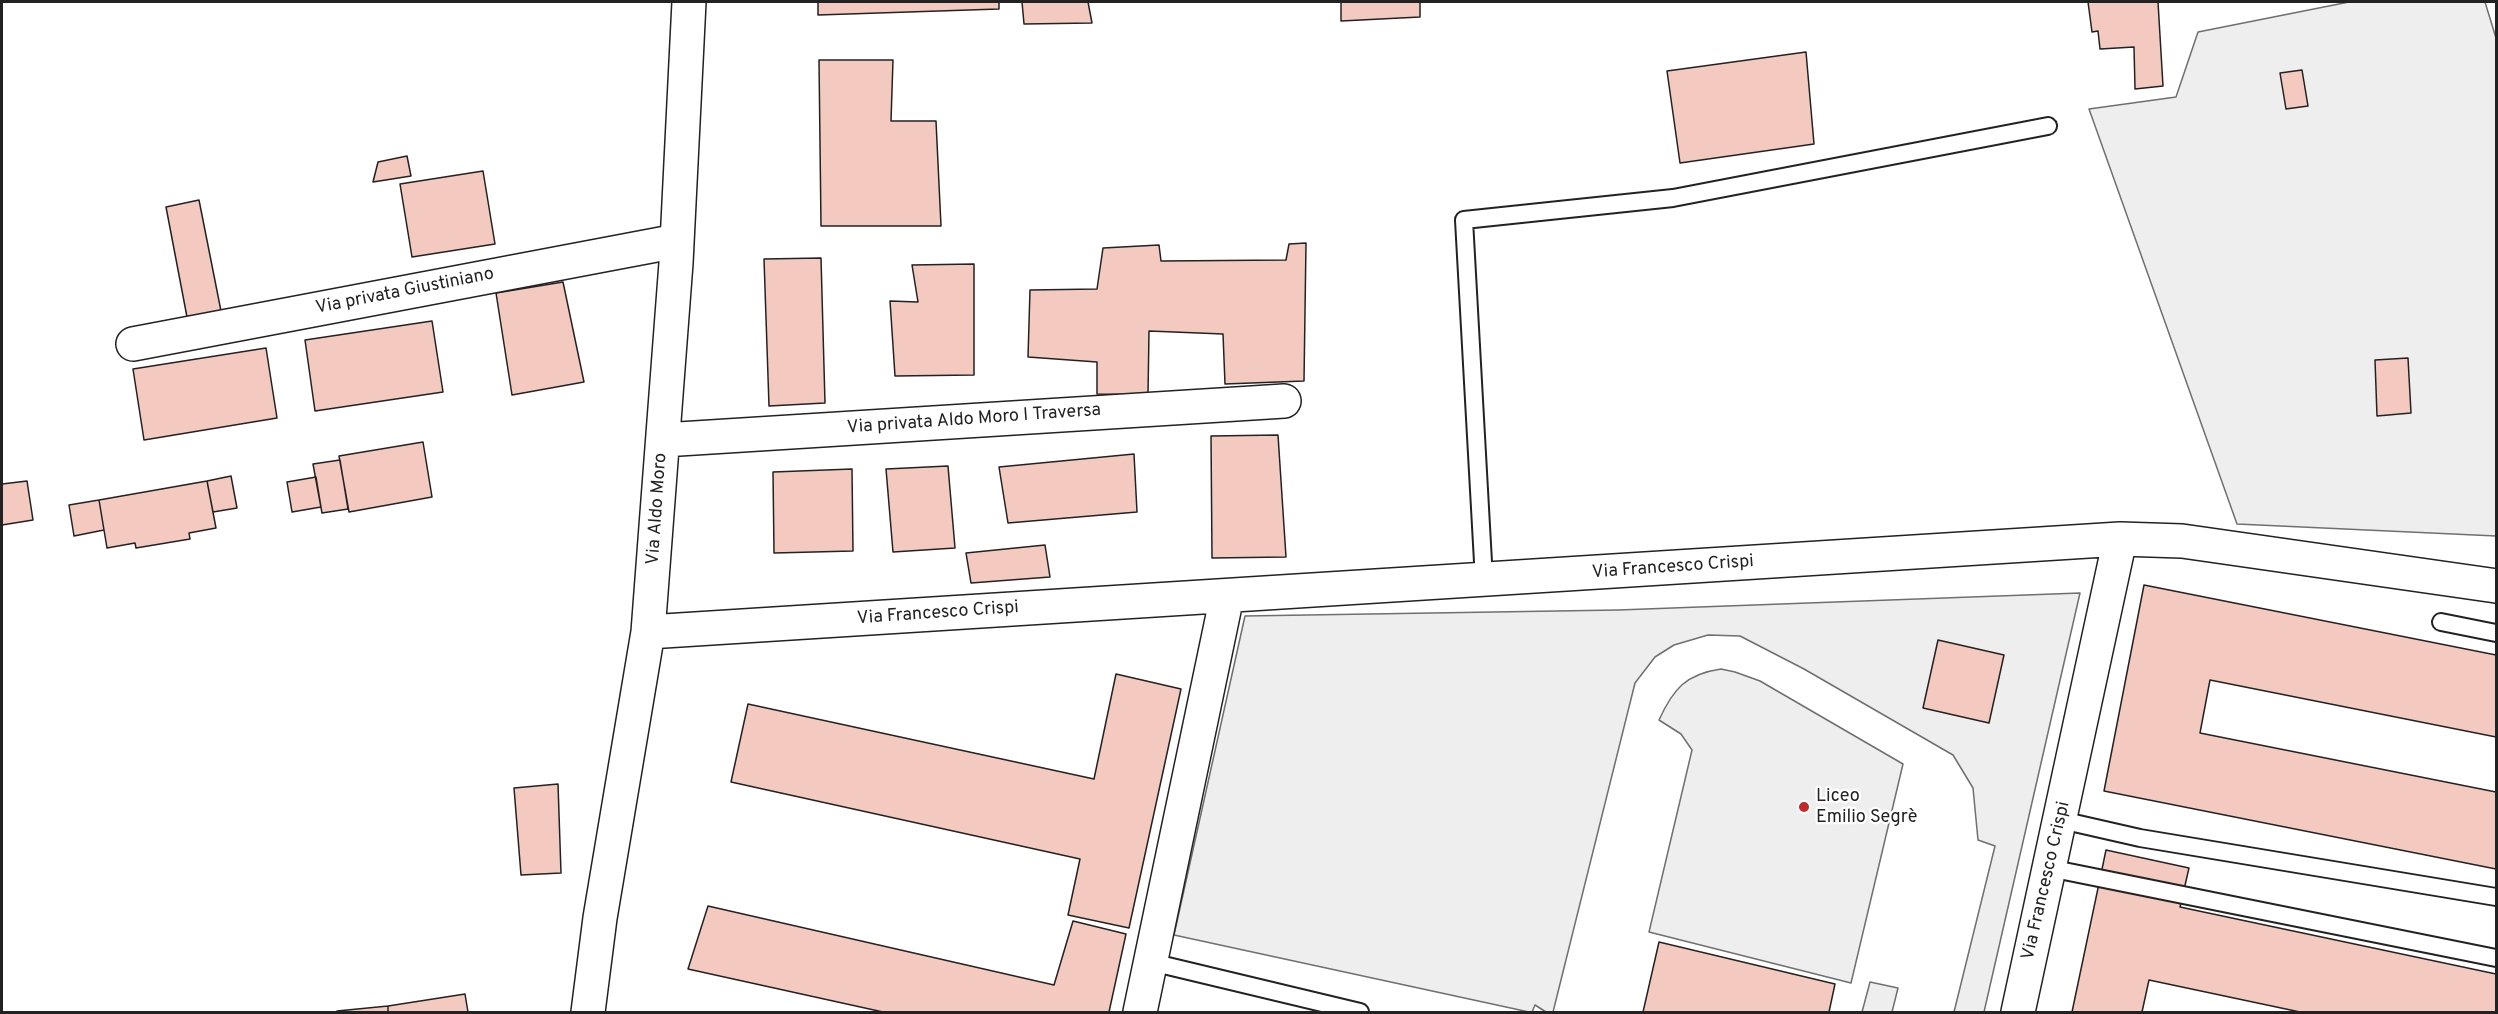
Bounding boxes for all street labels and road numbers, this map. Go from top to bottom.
street label: Via privata Giustiniano [314,264,496,320]
street label: Via privata Aldo Moro I Traversa [846,400,1102,440]
street label: Via Aldo Moro [643,452,673,566]
street label: Via Francesco Crispi [1591,552,1755,584]
street label: Via Francesco Crispi [856,598,1020,630]
street label: Via Francesco Crispi [2018,800,2076,962]

